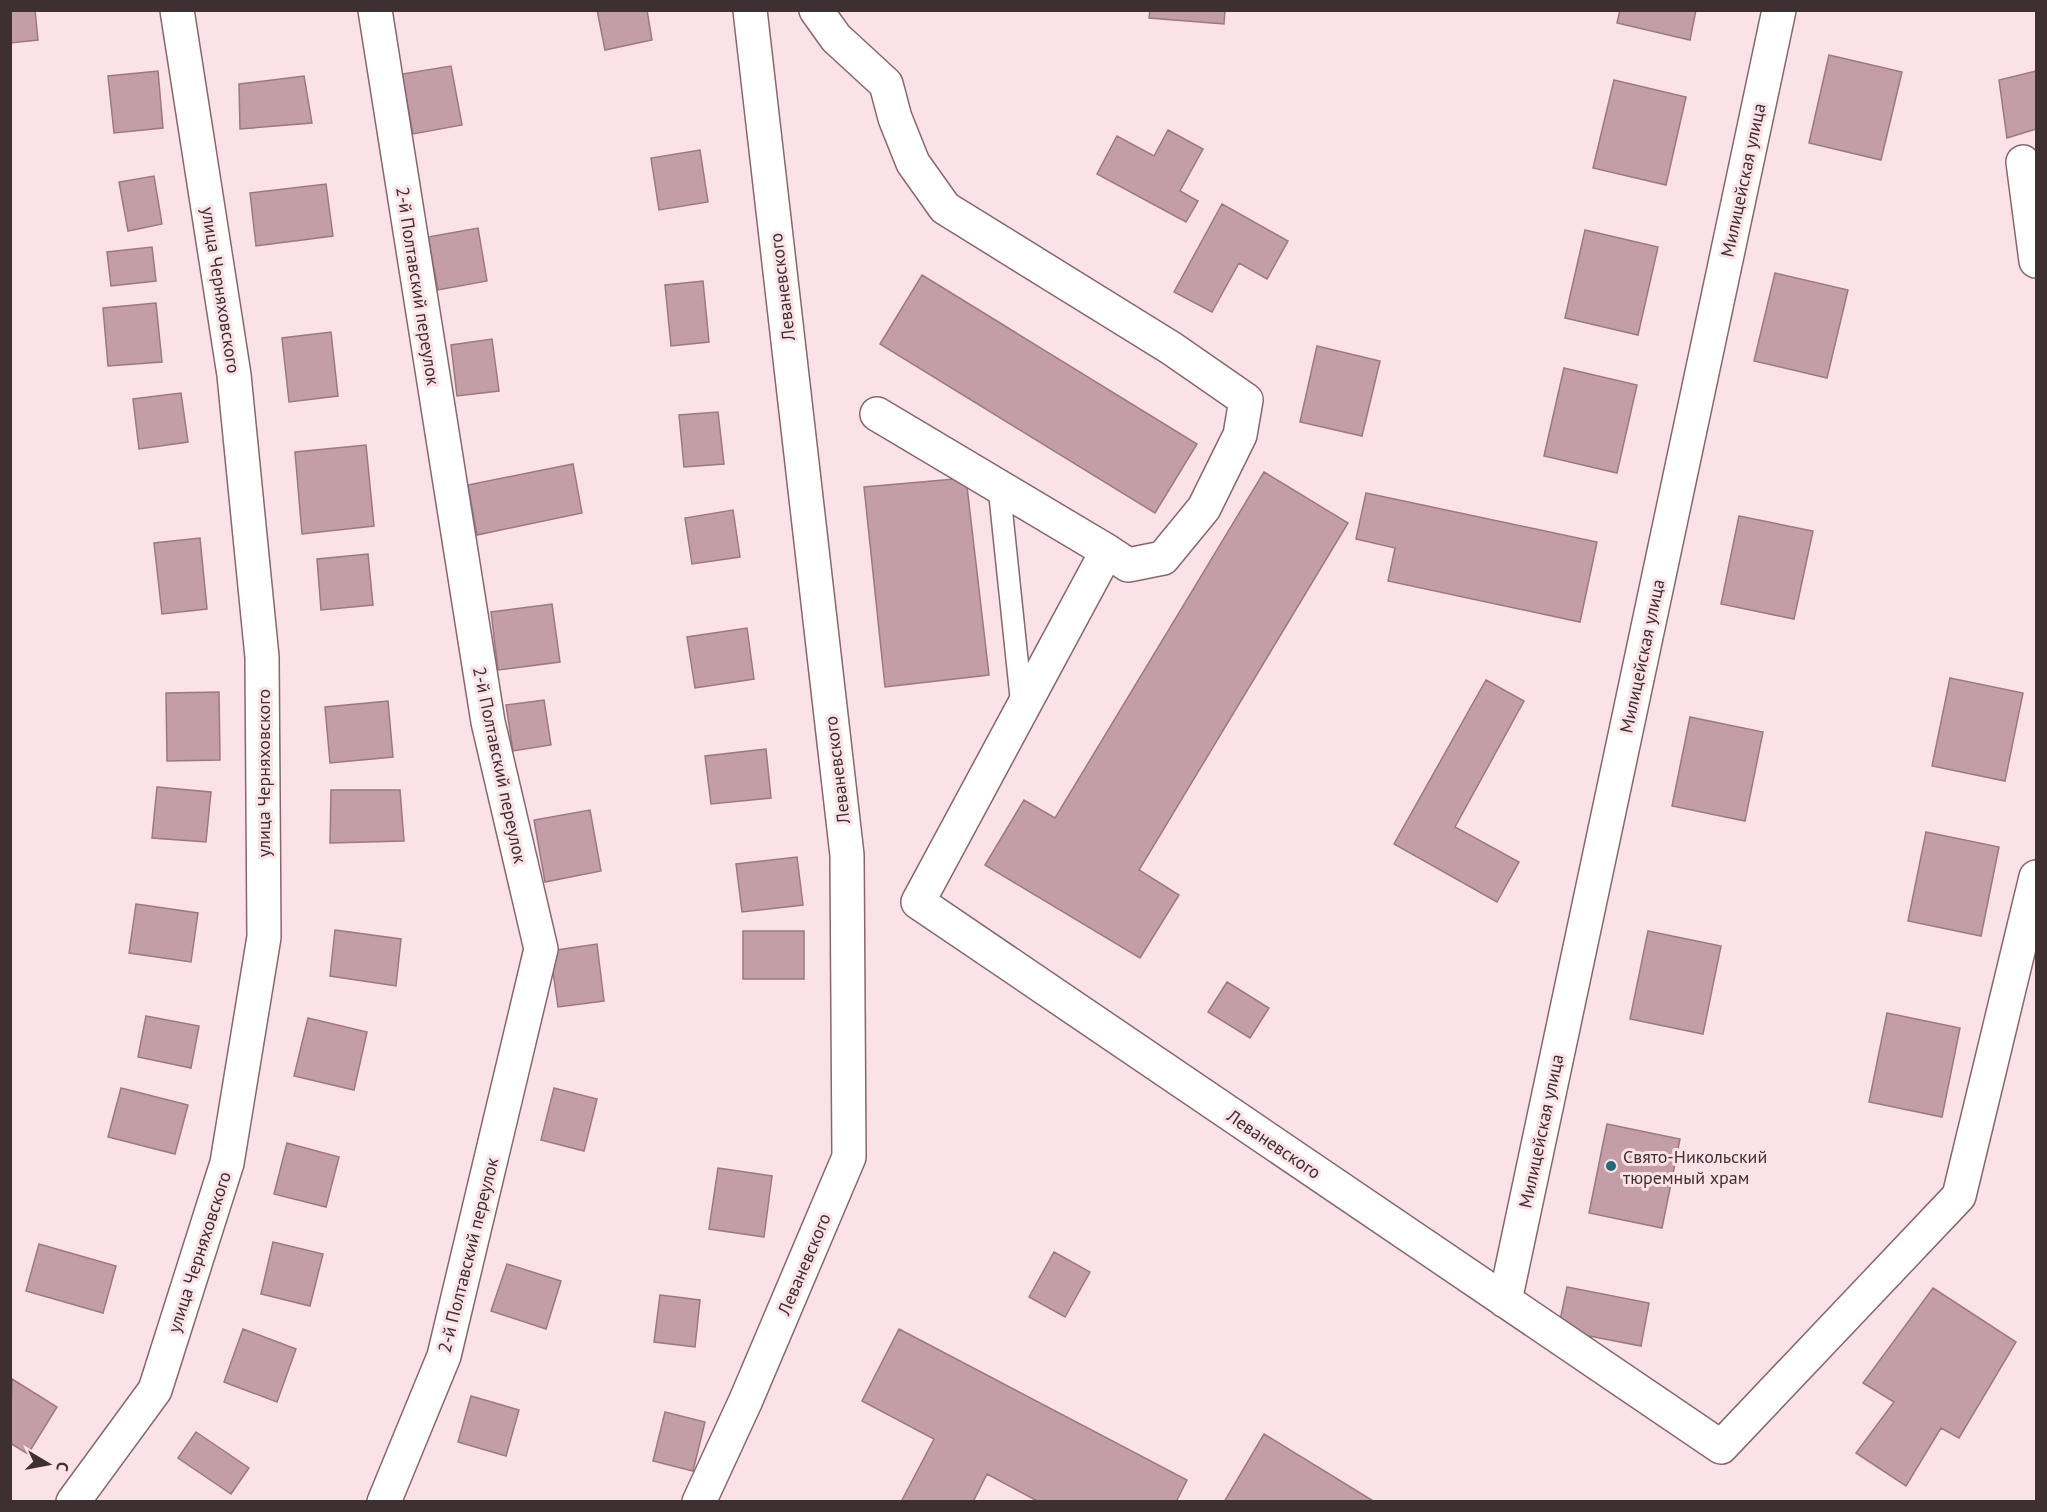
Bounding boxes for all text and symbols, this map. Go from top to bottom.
street label: Милицейская улица [1715,101,1771,259]
street label: 2-й Полтавский переулок [391,185,445,387]
street label: улица Черняховского [196,205,246,375]
street label: Леваневского [764,232,800,343]
street label: Милицейская улица [1614,577,1670,735]
street label: 2-й Полтавский переулок [468,665,532,866]
street label: улица Черняховского [252,689,275,857]
street label: Леваневского [819,715,855,826]
street label: Милицейская улица [1513,1052,1569,1210]
street label: Леваневского [1222,1104,1325,1184]
place label: Свято-Никольский тюремный храм [1623,1145,1767,1189]
street label: 2-й Полтавский переулок [433,1155,503,1355]
marker: Свято-Никольский тюремный храм [1604,1159,1618,1173]
street label: улица Черняховского [162,1168,236,1336]
street label: Леваневского [772,1210,836,1319]
north arrow [18,1434,78,1494]
text: С [52,1460,73,1473]

